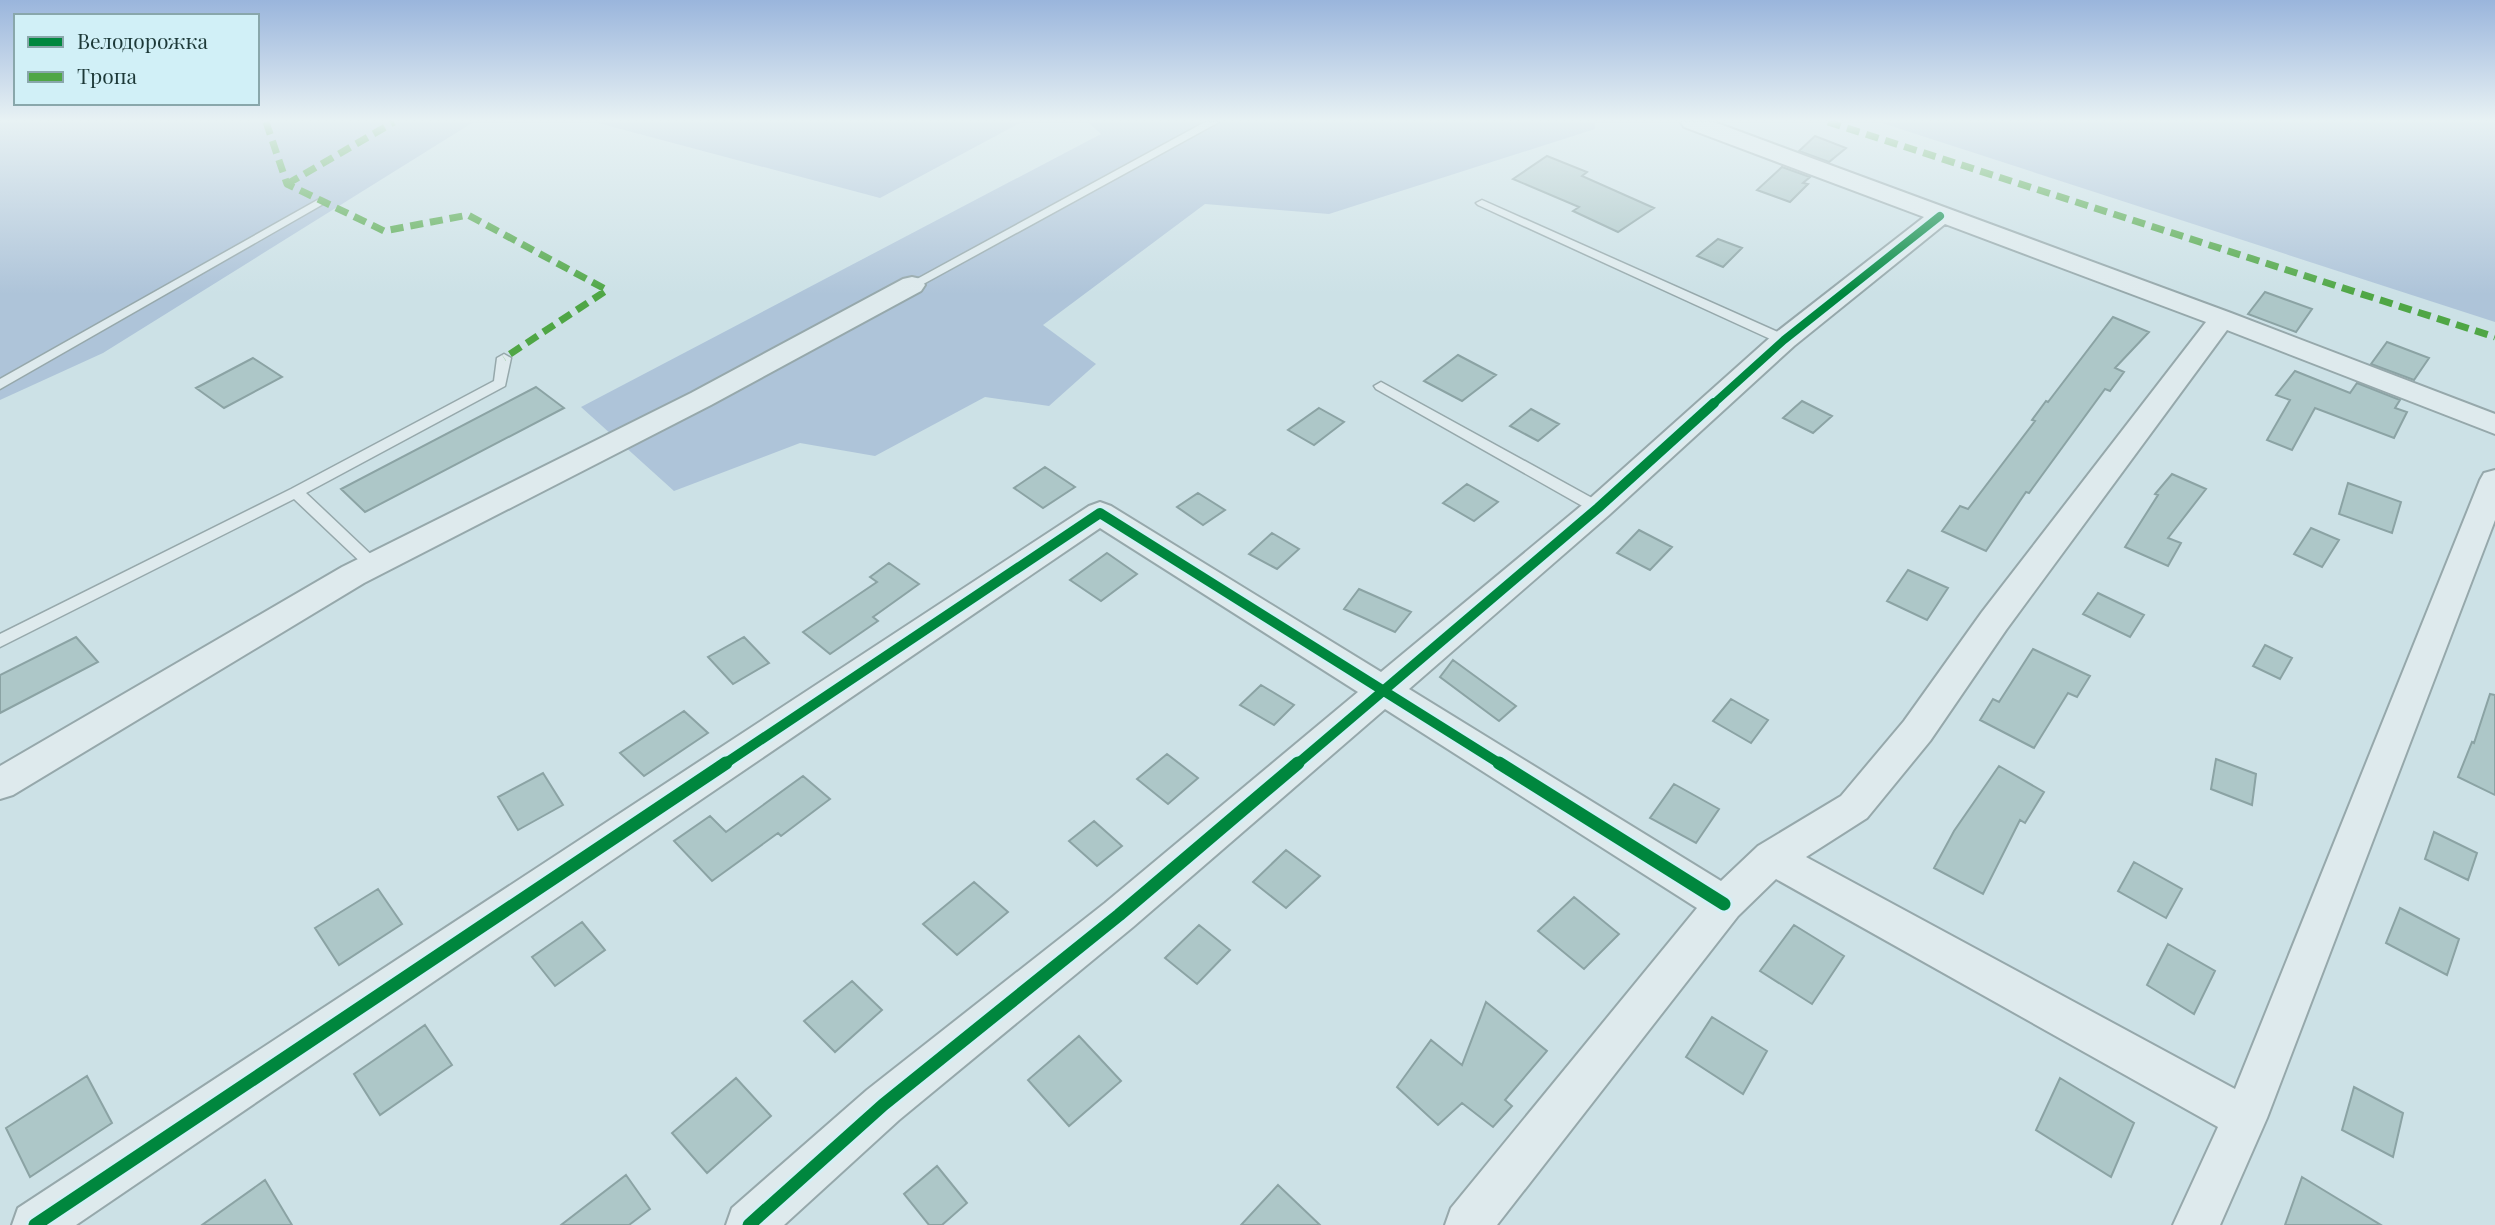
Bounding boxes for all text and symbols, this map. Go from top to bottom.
legend [14,14,259,105]
text: Велодорожка [77,26,208,54]
text: Тропа [77,61,138,89]

